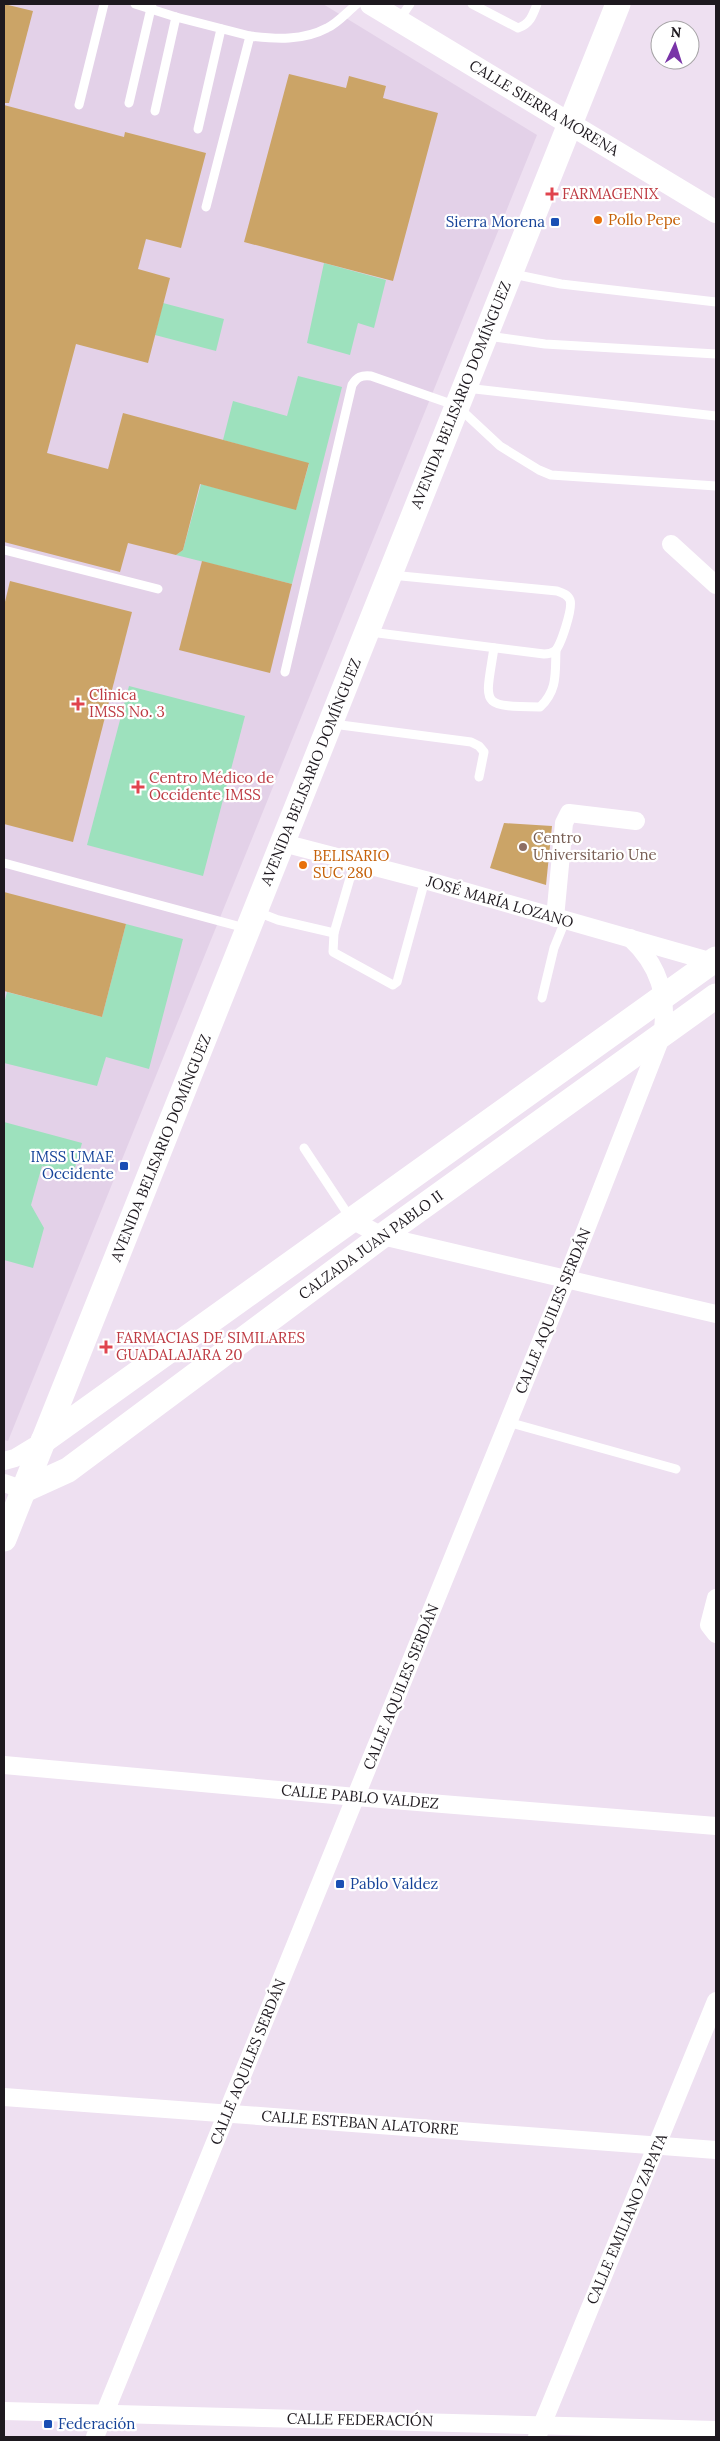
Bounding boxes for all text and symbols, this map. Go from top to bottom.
north arrow [650,20,700,70]
text: N [670,23,682,41]
street label: CALLE SIERRA MORENA [466,55,623,160]
place label: FARMAGENIX [562,184,659,203]
marker: FARMAGENIX [546,188,558,200]
place label: Pollo Pepe [608,210,681,229]
place label: Sierra Morena [446,212,545,231]
marker: Pollo Pepe [592,214,604,226]
marker: Sierra Morena [549,216,561,228]
street label: AVENIDA BELISARIO DOMÍNGUEZ [406,278,515,512]
street label: AVENIDA BELISARIO DOMÍNGUEZ [256,655,365,889]
place label: Clinica IMSS No. 3 [89,685,165,721]
marker: Clinica IMSS No. 3 [71,697,85,711]
place label: Centro Médico de Occidente IMSS [149,768,274,804]
marker: Centro Médico de Occidente IMSS [131,780,145,794]
place label: Centro Universitario Une [533,828,657,864]
marker: Centro Universitario Une [517,841,529,853]
place label: BELISARIO SUC 280 [313,846,389,882]
marker: BELISARIO SUC 280 [297,859,309,871]
street label: JOSÉ MARÍA LOZANO [423,871,576,932]
street label: AVENIDA BELISARIO DOMÍNGUEZ [106,1031,215,1265]
place label: IMSS UMAE Occidente [30,1147,114,1183]
marker: IMSS UMAE Occidente [118,1160,130,1172]
street label: CALZADA JUAN PABLO II [295,1186,447,1303]
street label: CALLE AQUILES SERDÁN [511,1225,595,1397]
place label: FARMACIAS DE SIMILARES GUADALAJARA 20 [116,1328,305,1364]
marker: FARMACIAS DE SIMILARES GUADALAJARA 20 [100,1341,112,1353]
street label: CALLE AQUILES SERDÁN [359,1601,443,1773]
street label: CALLE PABLO VALDEZ [280,1780,440,1813]
place label: Pablo Valdez [350,1874,438,1893]
marker: Pablo Valdez [334,1878,346,1890]
street label: CALLE AQUILES SERDÁN [206,1976,290,2148]
street label: CALLE ESTEBAN ALATORRE [261,2106,459,2139]
street label: CALLE EMILIANO ZAPATA [582,2130,671,2307]
street label: CALLE FEDERACIÓN [287,2409,433,2430]
place label: Federación [58,2414,135,2433]
marker: Federación [42,2418,54,2430]

